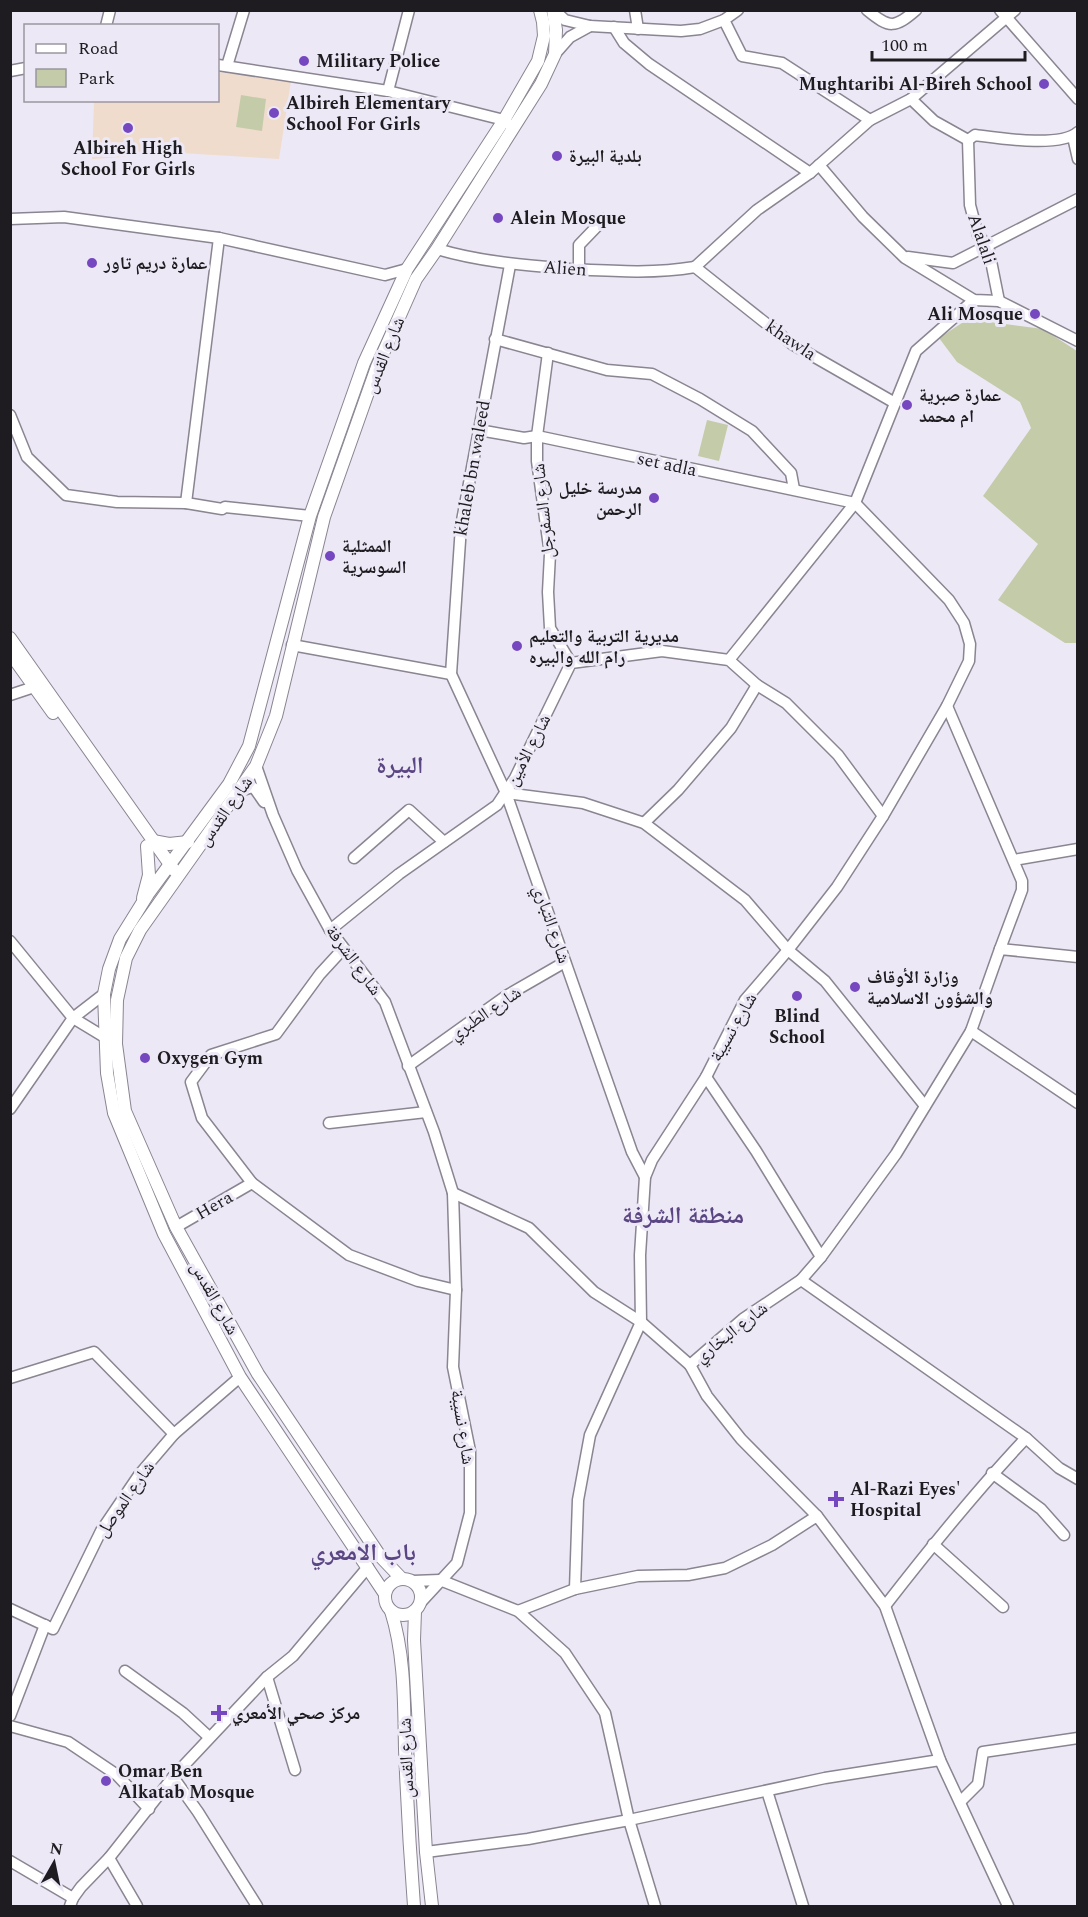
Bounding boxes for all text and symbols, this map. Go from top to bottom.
legend [24,24,219,102]
scale bar [872,24,1025,62]
text: 100 m [881,32,928,59]
text: Road [78,35,119,62]
place label: Military Police [316,48,440,75]
marker: Military Police [297,54,311,68]
text: Park [78,65,115,92]
place label: Mughtaribi Al-Bireh School [799,71,1032,98]
marker: Mughtaribi Al-Bireh School [1037,77,1051,91]
place label: Albireh Elementary School For Girls [286,90,452,138]
marker: Albireh Elementary School For Girls [267,106,281,120]
marker: Albireh High School For Girls [121,121,135,135]
place label: Albireh High School For Girls [61,135,195,183]
place label: بلدية البيرة [569,143,642,170]
marker: بلدية البيرة [550,149,564,163]
place label: Alein Mosque [510,205,626,232]
street label: Alalali [960,210,1003,268]
marker: Alein Mosque [491,211,505,225]
place label: عمارة دريم تاور [103,250,207,277]
street label: Alien [542,254,588,283]
marker: عمارة دريم تاور [85,256,99,270]
place label: Ali Mosque [927,301,1023,328]
marker: Ali Mosque [1028,307,1042,321]
street label: شارع القدس [357,313,412,398]
street label: khawla [760,313,822,368]
place label: عمارة صبرية ام محمد [919,382,1001,430]
street label: khaleb bn waleed [447,398,498,538]
marker: عمارة صبرية ام محمد [900,398,914,412]
street label: set adla [635,445,699,484]
street label: شارع السفرجل [525,462,562,560]
place label: مدرسة خليل الرحمن [559,475,642,523]
marker: مدرسة خليل الرحمن [647,491,661,505]
place label: الممثلية السوسرية [342,533,407,581]
marker: الممثلية السوسرية [323,549,337,563]
place label: مديرية التربية والتعليم رام الله والبيره [529,623,679,671]
marker: مديرية التربية والتعليم رام الله والبيره [510,639,524,653]
street label: شارع الأمين [499,710,558,791]
district label: البيرة [376,748,424,784]
street label: شارع القدس [191,771,260,852]
street label: شارع التباري [525,881,578,967]
street label: شارع الشرفة [319,919,389,1001]
place label: وزارة الأوقاف والشؤون الاسلامية [867,964,993,1012]
street label: شارع الطبري [444,979,527,1048]
marker: وزارة الأوقاف والشؤون الاسلامية [848,980,862,994]
street label: شارع نسيبة [703,988,764,1067]
marker: Blind School [790,989,804,1003]
place label: Blind School [769,1003,825,1051]
place label: Oxygen Gym [157,1045,263,1072]
marker: Oxygen Gym [138,1051,152,1065]
street label: Hera [190,1184,238,1227]
district label: منطقة الشرفة [622,1198,744,1234]
street label: شارع القدس [183,1256,246,1340]
street label: شارع البخاري [689,1295,774,1370]
street label: شارع نسيبة [443,1388,482,1466]
street label: شارع الموصل [89,1456,162,1543]
place label: Al-Razi Eyes' Hospital [850,1476,960,1524]
marker: Al-Razi Eyes' Hospital [827,1490,845,1508]
district label: باب الامعري [310,1535,416,1571]
place label: مركز صحي الأمعري [232,1700,360,1727]
marker: مركز صحي الأمعري [210,1704,228,1722]
street label: شارع القدس [392,1717,421,1799]
place label: Omar Ben Alkatab Mosque [118,1758,255,1806]
marker: Omar Ben Alkatab Mosque [99,1774,113,1788]
north arrow [24,1833,84,1893]
text: N [48,1836,65,1862]

